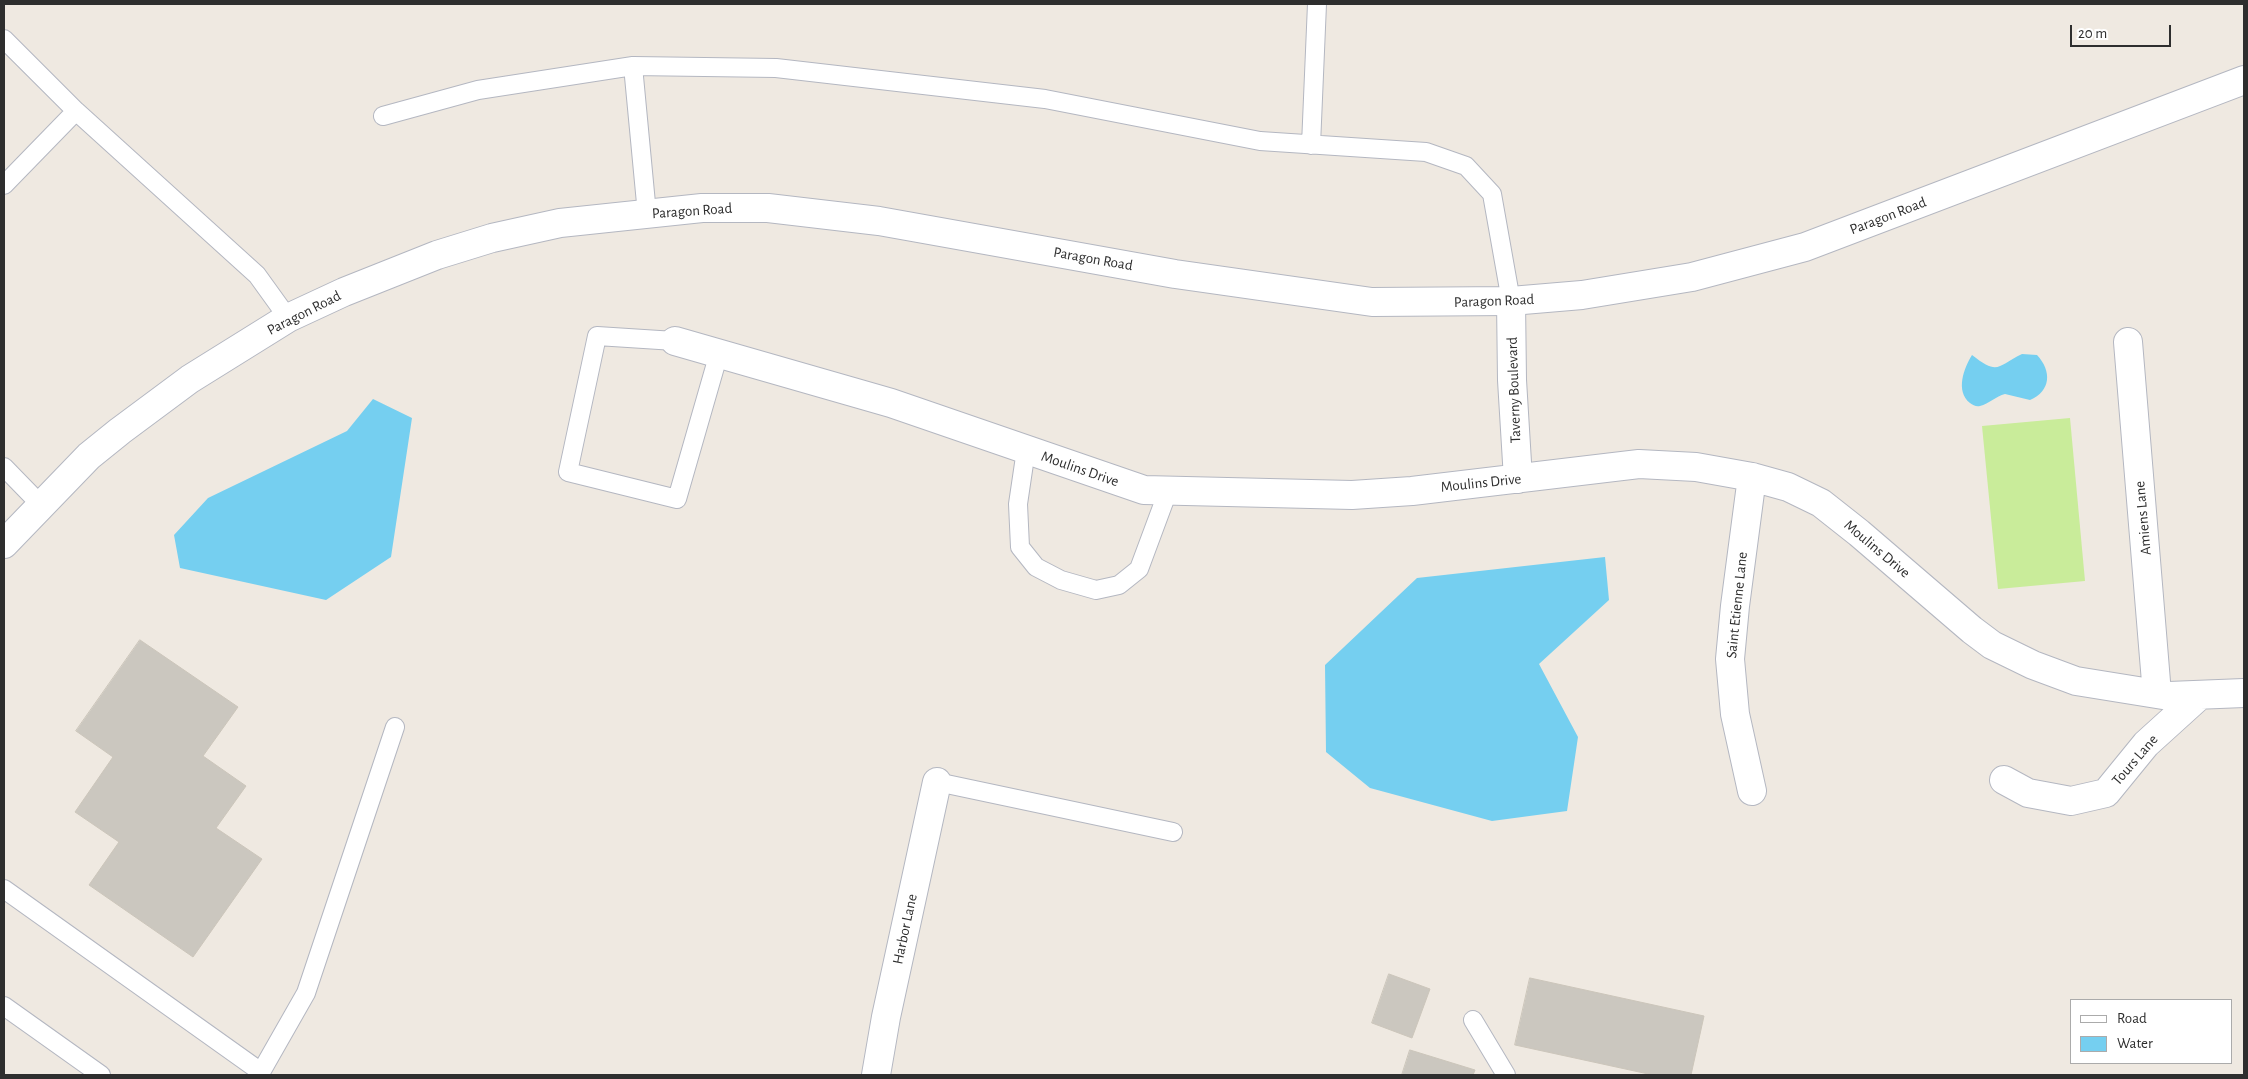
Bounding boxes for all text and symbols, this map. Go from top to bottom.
scale bar [2073,15,2174,47]
text: 20 m [2078,26,2107,41]
street label: Paragon Road [1847,193,1929,239]
street label: Paragon Road [651,199,733,223]
street label: Paragon Road [1052,243,1134,275]
street label: Paragon Road [264,287,344,339]
street label: Paragon Road [1454,291,1534,311]
street label: Taverny Boulevard [1503,337,1525,443]
street label: Moulins Drive [1039,447,1121,491]
street label: Moulins Drive [1440,470,1522,496]
street label: Amiens Lane [2131,480,2155,556]
street label: Moulins Drive [1840,516,1914,582]
street label: Saint Etienne Lane [1722,551,1752,659]
street label: Tours Lane [2108,731,2162,789]
street label: Harbor Lane [889,892,921,966]
legend [2070,999,2233,1064]
text: Road [2117,1011,2147,1026]
text: Water [2117,1036,2153,1051]

